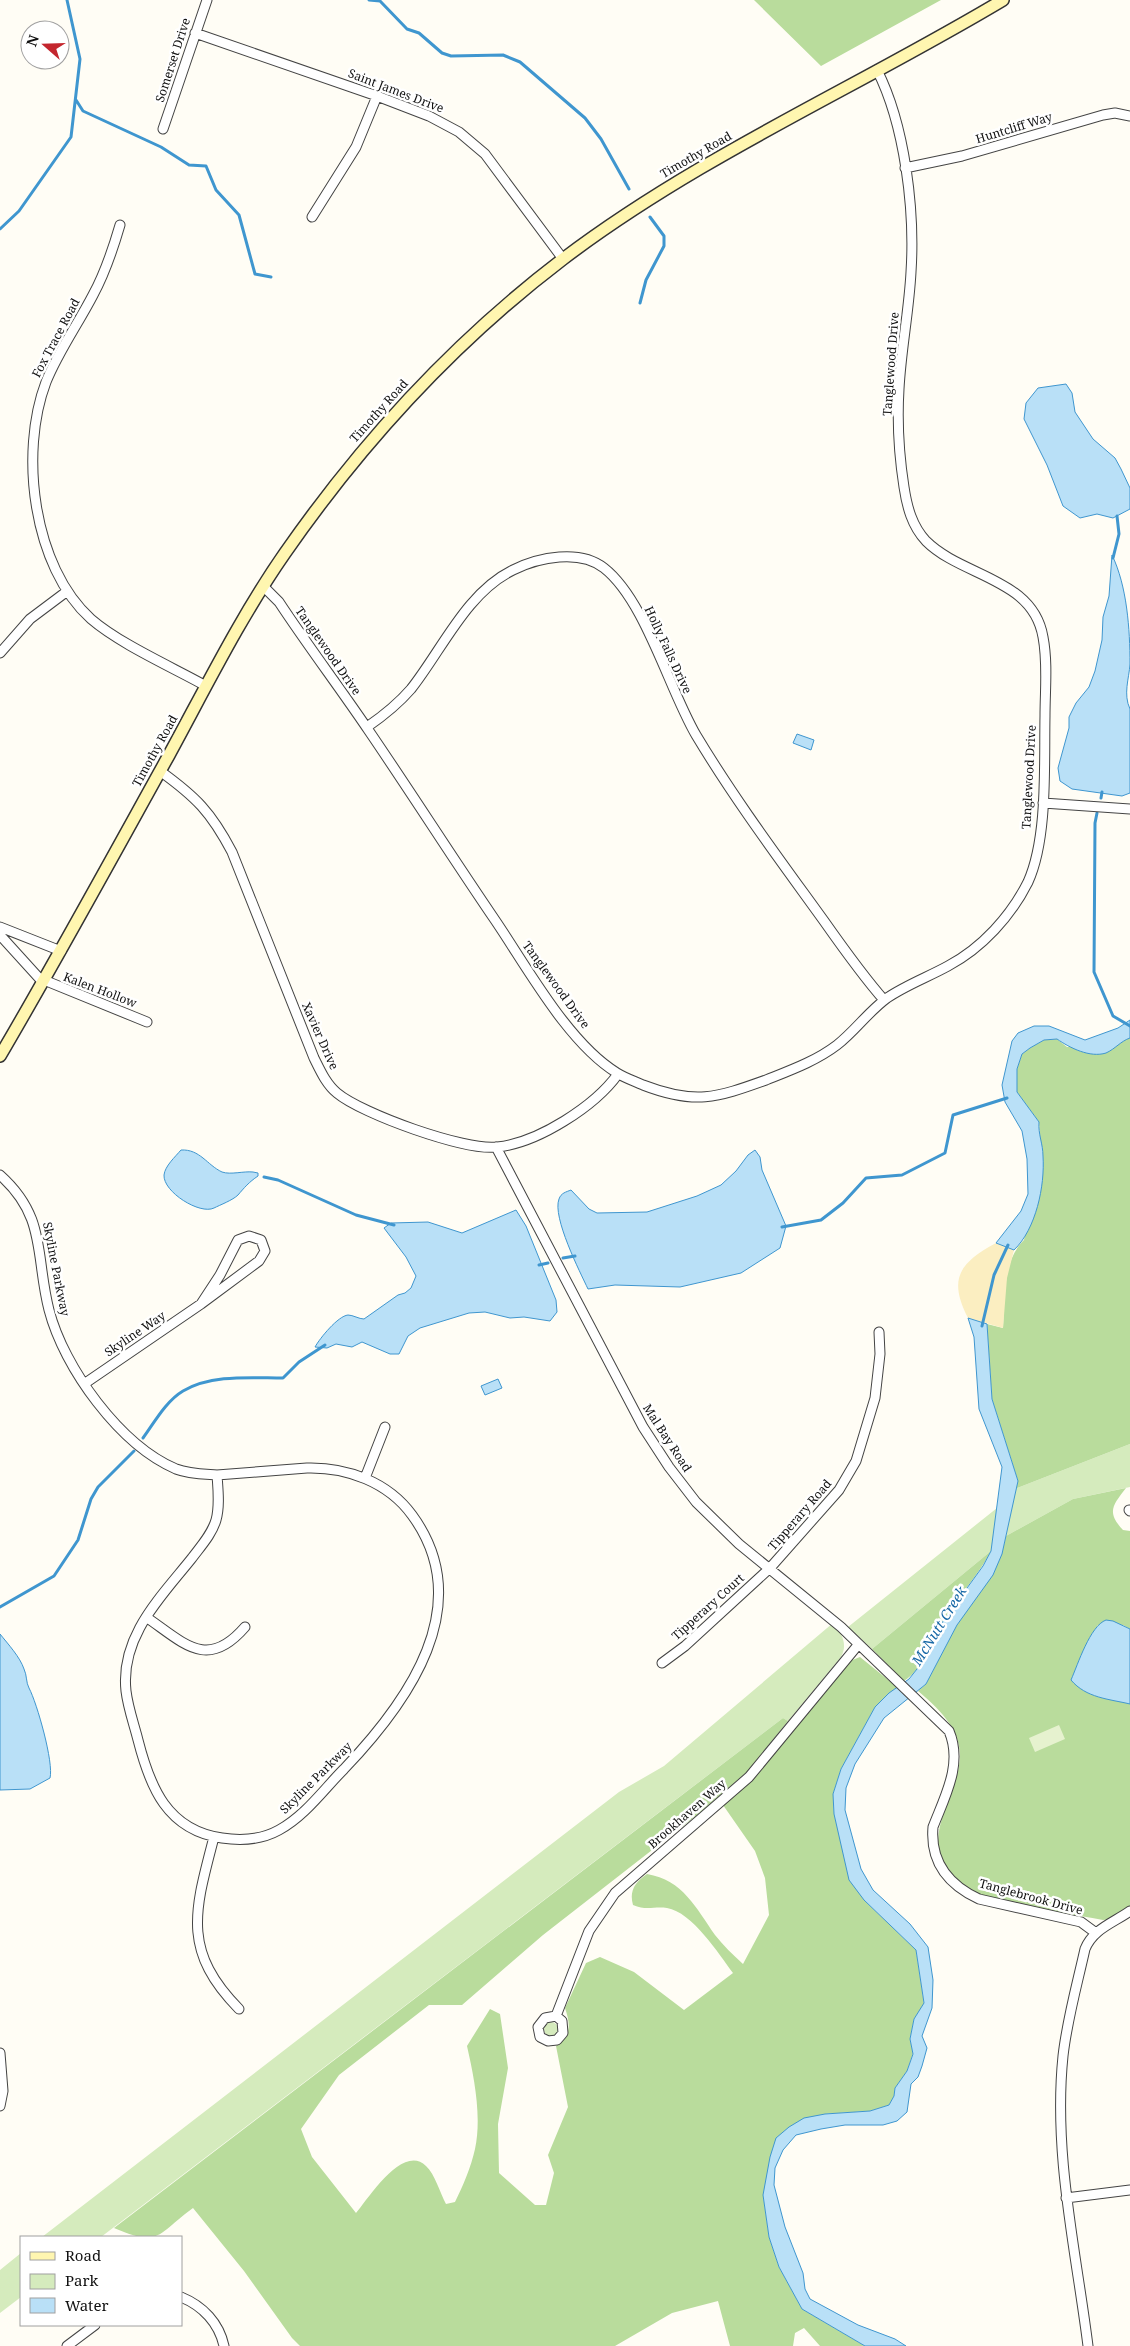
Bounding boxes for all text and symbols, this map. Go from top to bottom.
street label: Somerset Drive [151,16,194,104]
north arrow [20,20,70,70]
text: N [21,32,43,49]
street label: Saint James Drive [346,64,446,117]
street label: Huntcliff Way [973,108,1054,147]
street label: Timothy Road [657,127,735,182]
street label: Fox Trace Road [28,295,84,380]
street label: Tanglewood Drive [878,311,903,417]
street label: Timothy Road [346,375,412,446]
street label: Tanglewood Drive [292,603,365,698]
street label: Holly Falls Drive [641,603,696,696]
street label: Timothy Road [128,711,182,790]
street label: Tanglewood Drive [1017,724,1040,830]
street label: Tanglewood Drive [519,937,594,1032]
street label: Kalen Hollow [61,968,140,1012]
street label: Xavier Drive [298,999,343,1072]
street label: Skyline Parkway [39,1220,74,1318]
street label: Skyline Way [101,1307,169,1360]
street label: Mal Bay Road [639,1400,696,1476]
street label: Tipperary Road [764,1475,836,1554]
street label: Tipperary Court [668,1570,747,1644]
water label: McNutt Creek [906,1582,971,1670]
street label: Skyline Parkway [276,1738,356,1817]
street label: Brookhaven Way [644,1775,729,1852]
street label: Tanglebrook Drive [977,1875,1085,1919]
legend [20,2236,182,2326]
text: Road [65,2245,101,2265]
text: Park [65,2270,99,2290]
text: Water [65,2295,108,2315]

